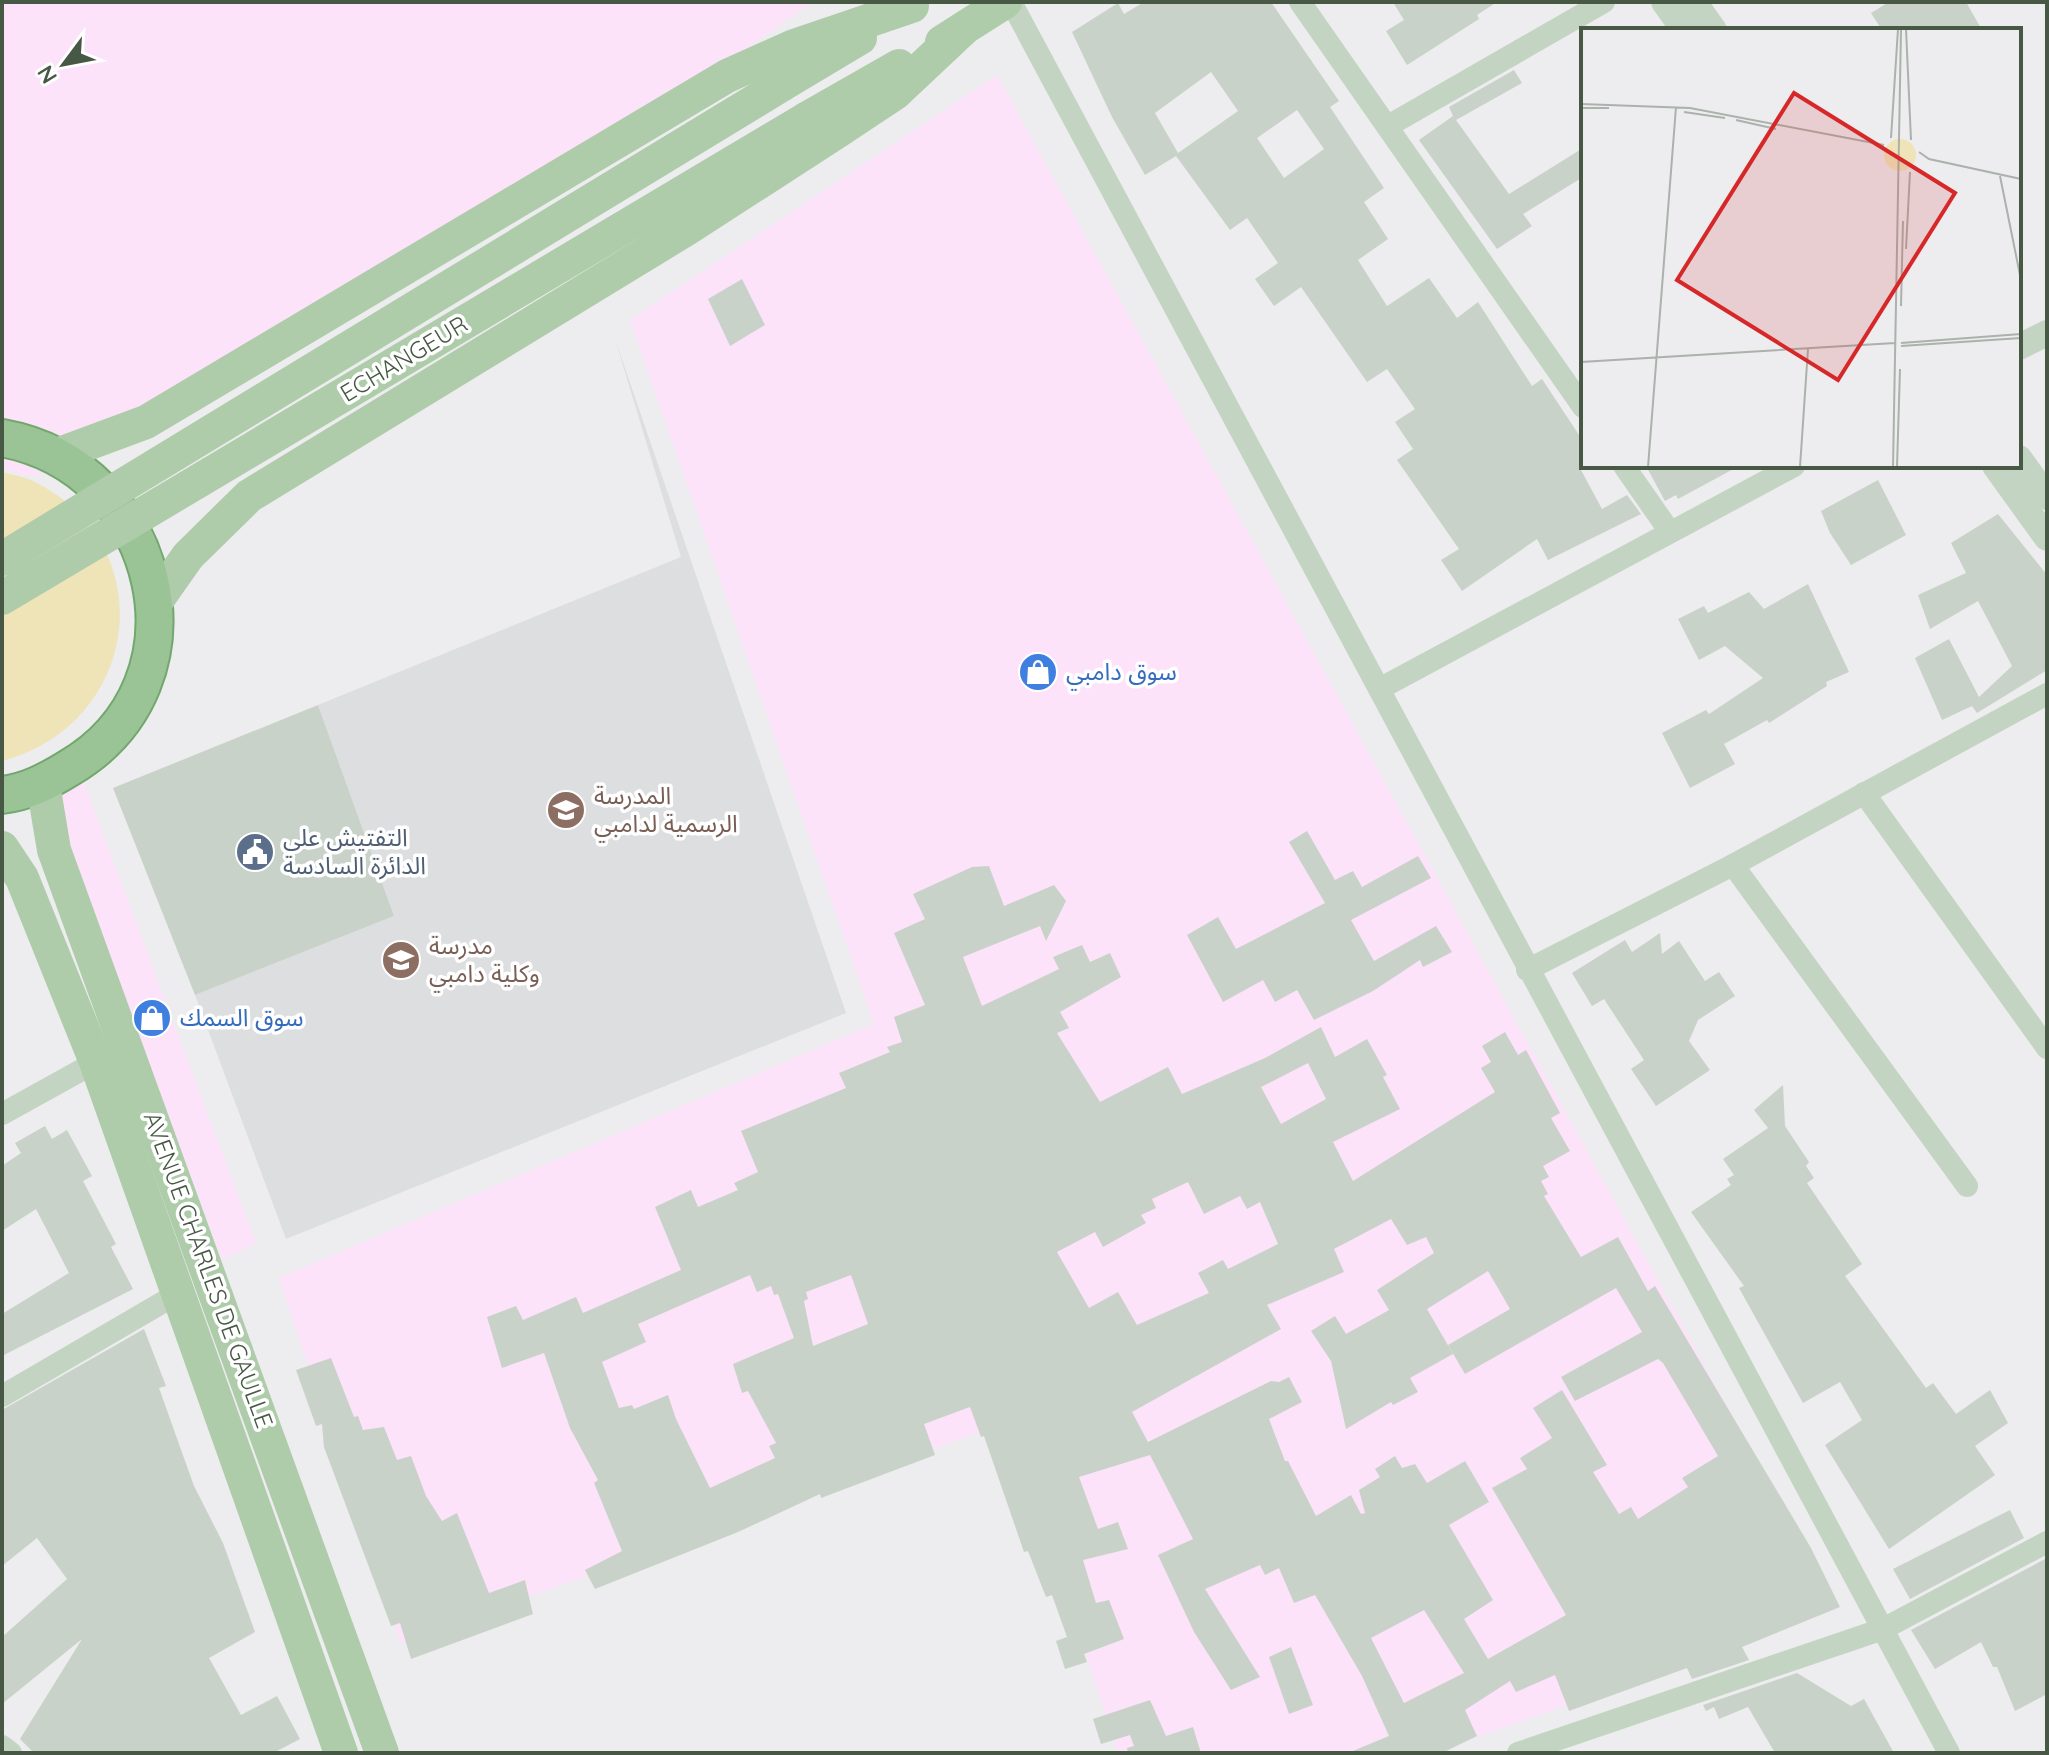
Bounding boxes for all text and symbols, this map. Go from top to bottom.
north arrow [24,24,104,104]
inset map [1581,28,2021,468]
text: N [31,60,63,89]
street label: ECHANGEUR [334,308,473,408]
shop icon: سوق دامبي [1017,651,1059,693]
place label: سوق دامبي [1066,656,1177,691]
place label: المدرسة الرسمية لدامبي [594,780,738,843]
school or university icon: المدرسة الرسمية لدامبي [545,789,587,831]
place label: التفتيش على الدائرة السادسة [283,822,426,880]
public building icon: التفتيش على الدائرة السادسة [234,831,276,873]
place label: مدرسة وكلية دامبي [429,930,540,993]
school or university icon: مدرسة وكلية دامبي [380,939,422,981]
shop icon: سوق السمك [131,997,173,1039]
place label: سوق السمك [180,1002,304,1032]
street label: AVENUE CHARLES DE GAULLE [138,1107,280,1432]

